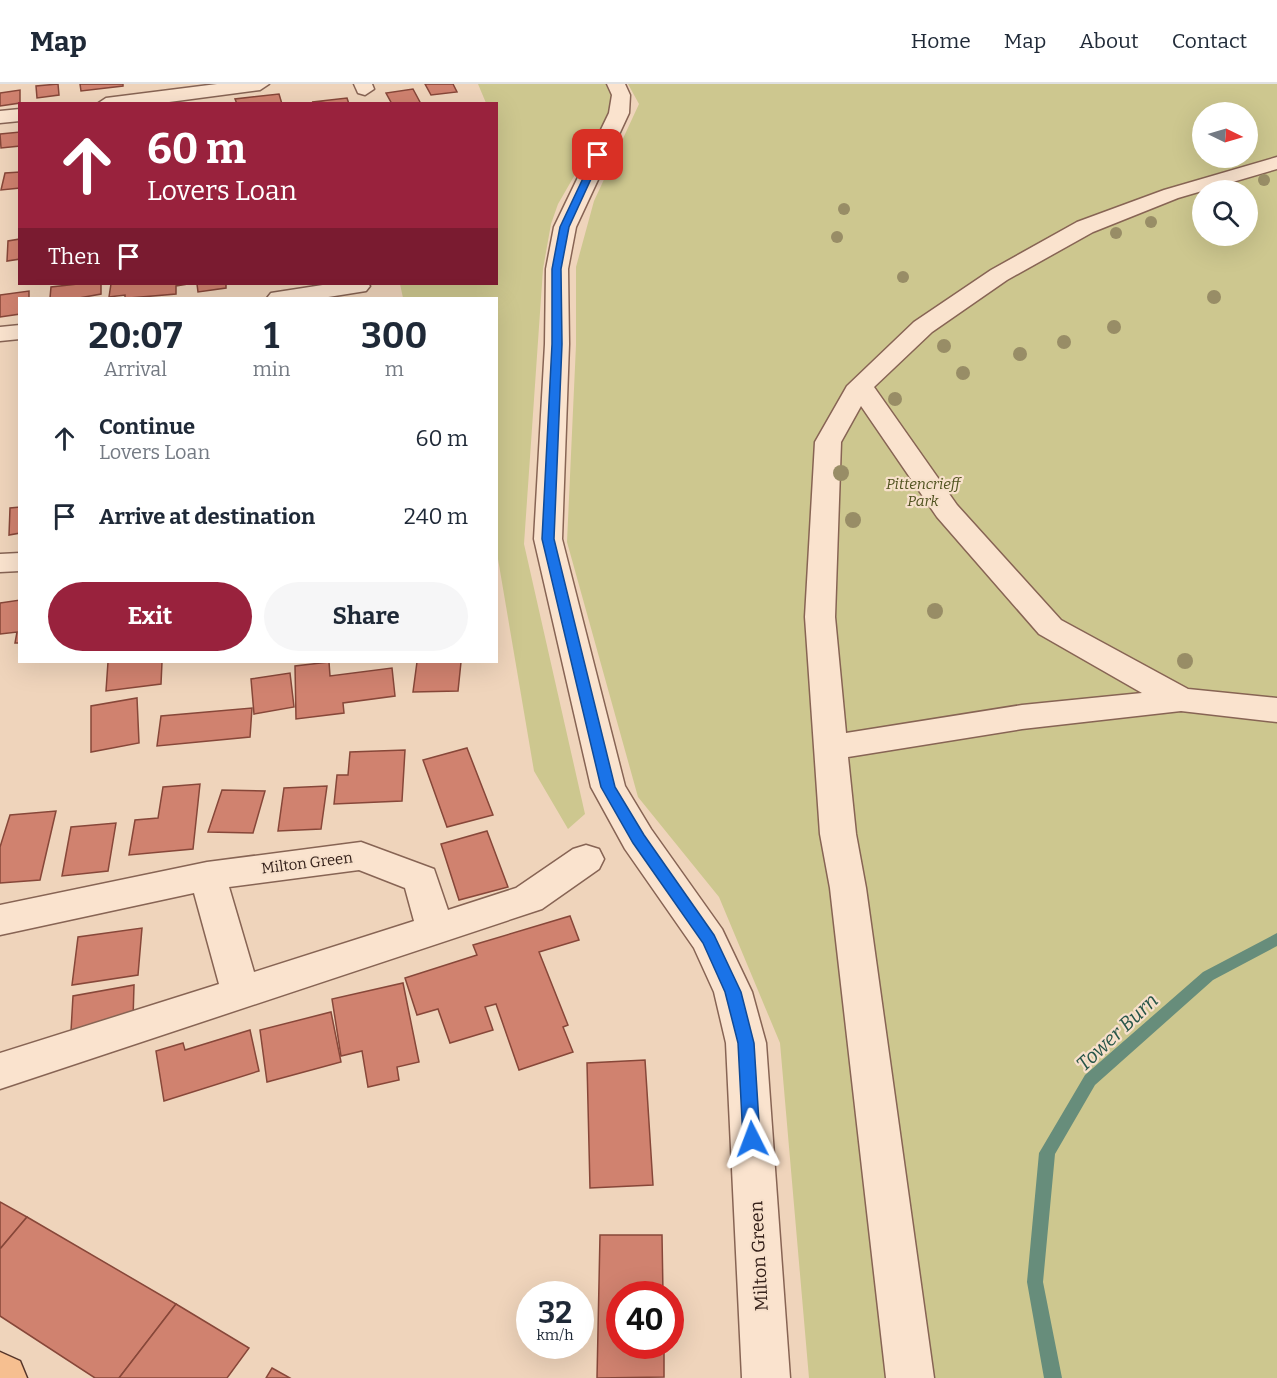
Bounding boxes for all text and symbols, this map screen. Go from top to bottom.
text: Map [30,25,87,58]
text: Home [911,28,971,54]
text: Map [1004,28,1046,54]
text: About [1079,28,1139,54]
text: Contact [1172,28,1247,54]
north arrow [1192,102,1258,168]
map controls [1192,102,1258,246]
text: 60 m [147,124,246,174]
icon: ahead [48,126,126,204]
pin [572,129,623,180]
icon: arrive [581,138,614,171]
text: Lovers Loan [147,175,297,207]
button: search [1192,180,1258,246]
icon: arrive [112,240,145,273]
text: Then [48,243,100,270]
text: 20:07 [89,314,182,358]
text: 1 [264,314,279,358]
text: 300 [361,314,427,358]
text: Arrival [104,357,167,381]
text: min [253,357,290,381]
text: m [385,357,404,381]
text: Continue [99,413,195,440]
icon: ahead [48,422,81,455]
text: 60 m [416,425,468,452]
text: Lovers Loan [99,440,210,464]
park label: Pittencrieff Park [886,475,963,510]
icon: arrive [48,500,81,533]
text: Arrive at destination [99,503,315,530]
text: 240 m [404,503,468,530]
button: Exit [48,582,252,651]
button: Share [264,582,468,651]
street label: Milton Green [260,848,354,878]
water label: Tower Burn [1071,988,1163,1076]
position arrow [720,1107,784,1171]
street label: Milton Green [745,1200,773,1312]
speed limit sign: 40 [606,1281,684,1359]
text: 32 [538,1295,572,1331]
text: km/h [536,1326,574,1344]

